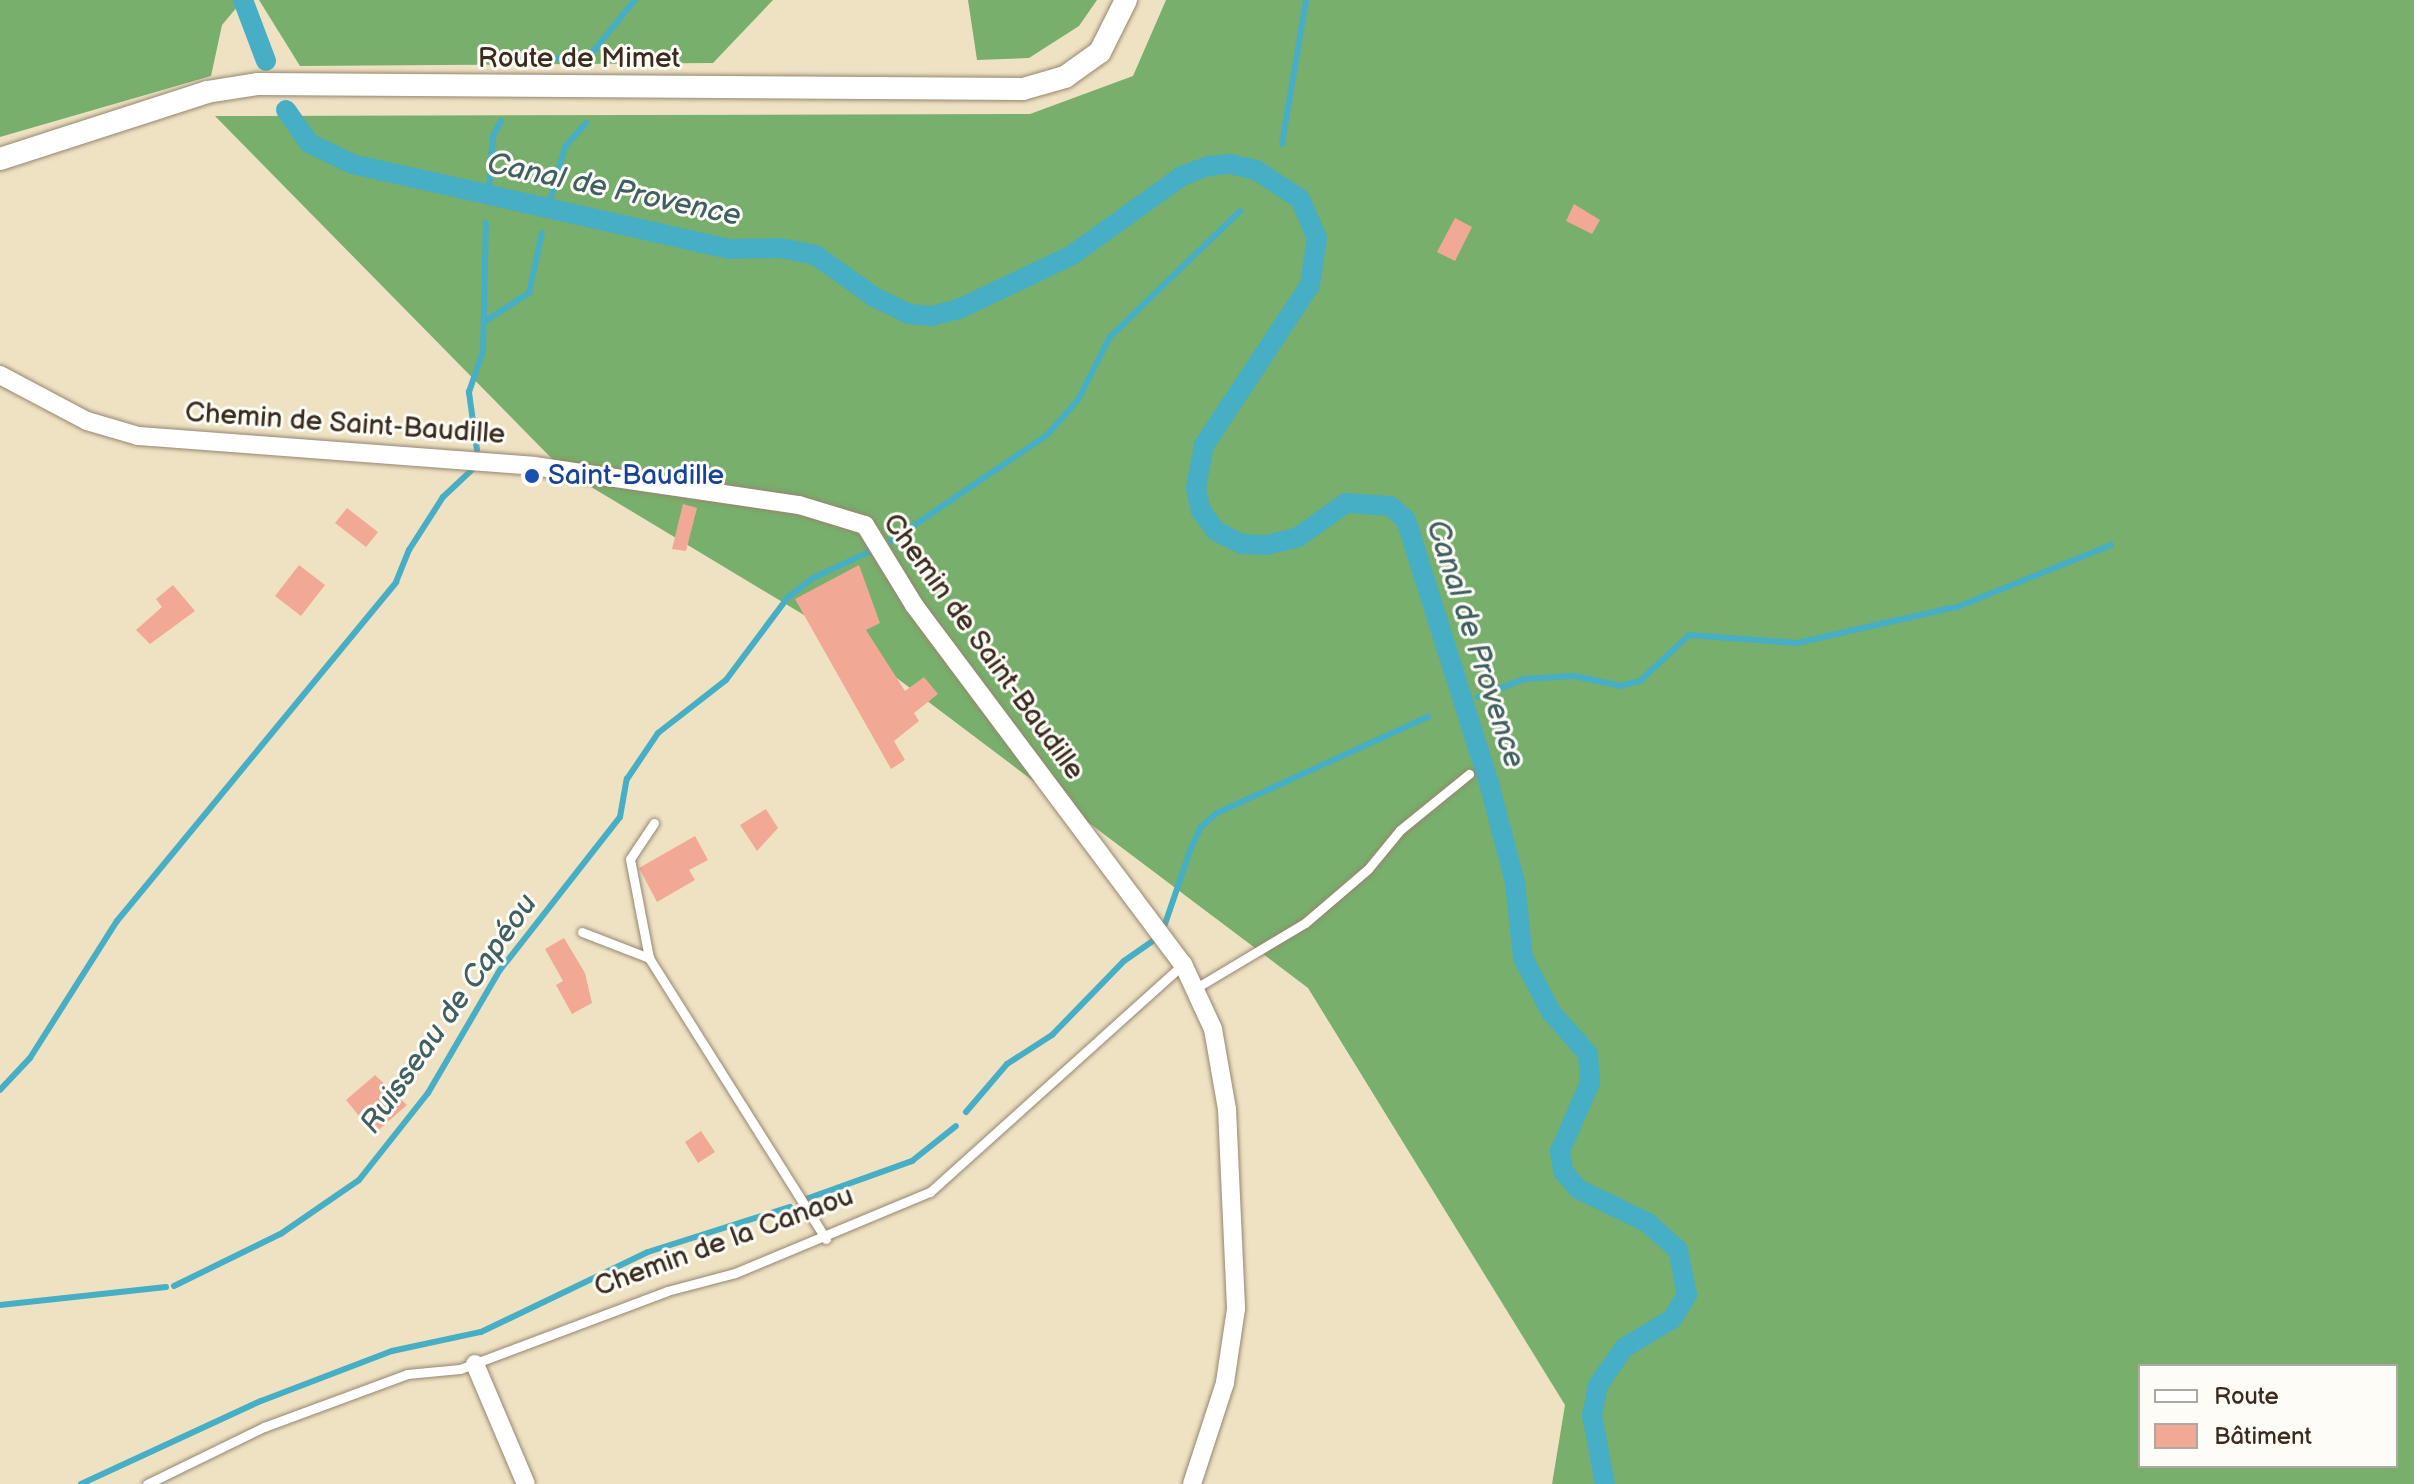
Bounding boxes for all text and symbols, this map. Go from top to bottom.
street label: Route de Mimet [478,42,680,76]
water label: Canal de Provence [484,146,744,234]
street label: Chemin de Saint-Baudille [184,396,506,452]
place label: Saint-Baudille [548,459,724,493]
marker: Saint-Baudille [523,467,541,485]
street label: Chemin de Saint-Baudille [875,507,1091,787]
water label: Canal de Provence [1418,516,1532,772]
water label: Ruisseau de Capéou [353,887,545,1141]
street label: Chemin de la Canaou [590,1179,858,1305]
legend [2138,1364,2398,1468]
text: Route [2214,1382,2279,1411]
text: Bâtiment [2214,1422,2312,1451]

